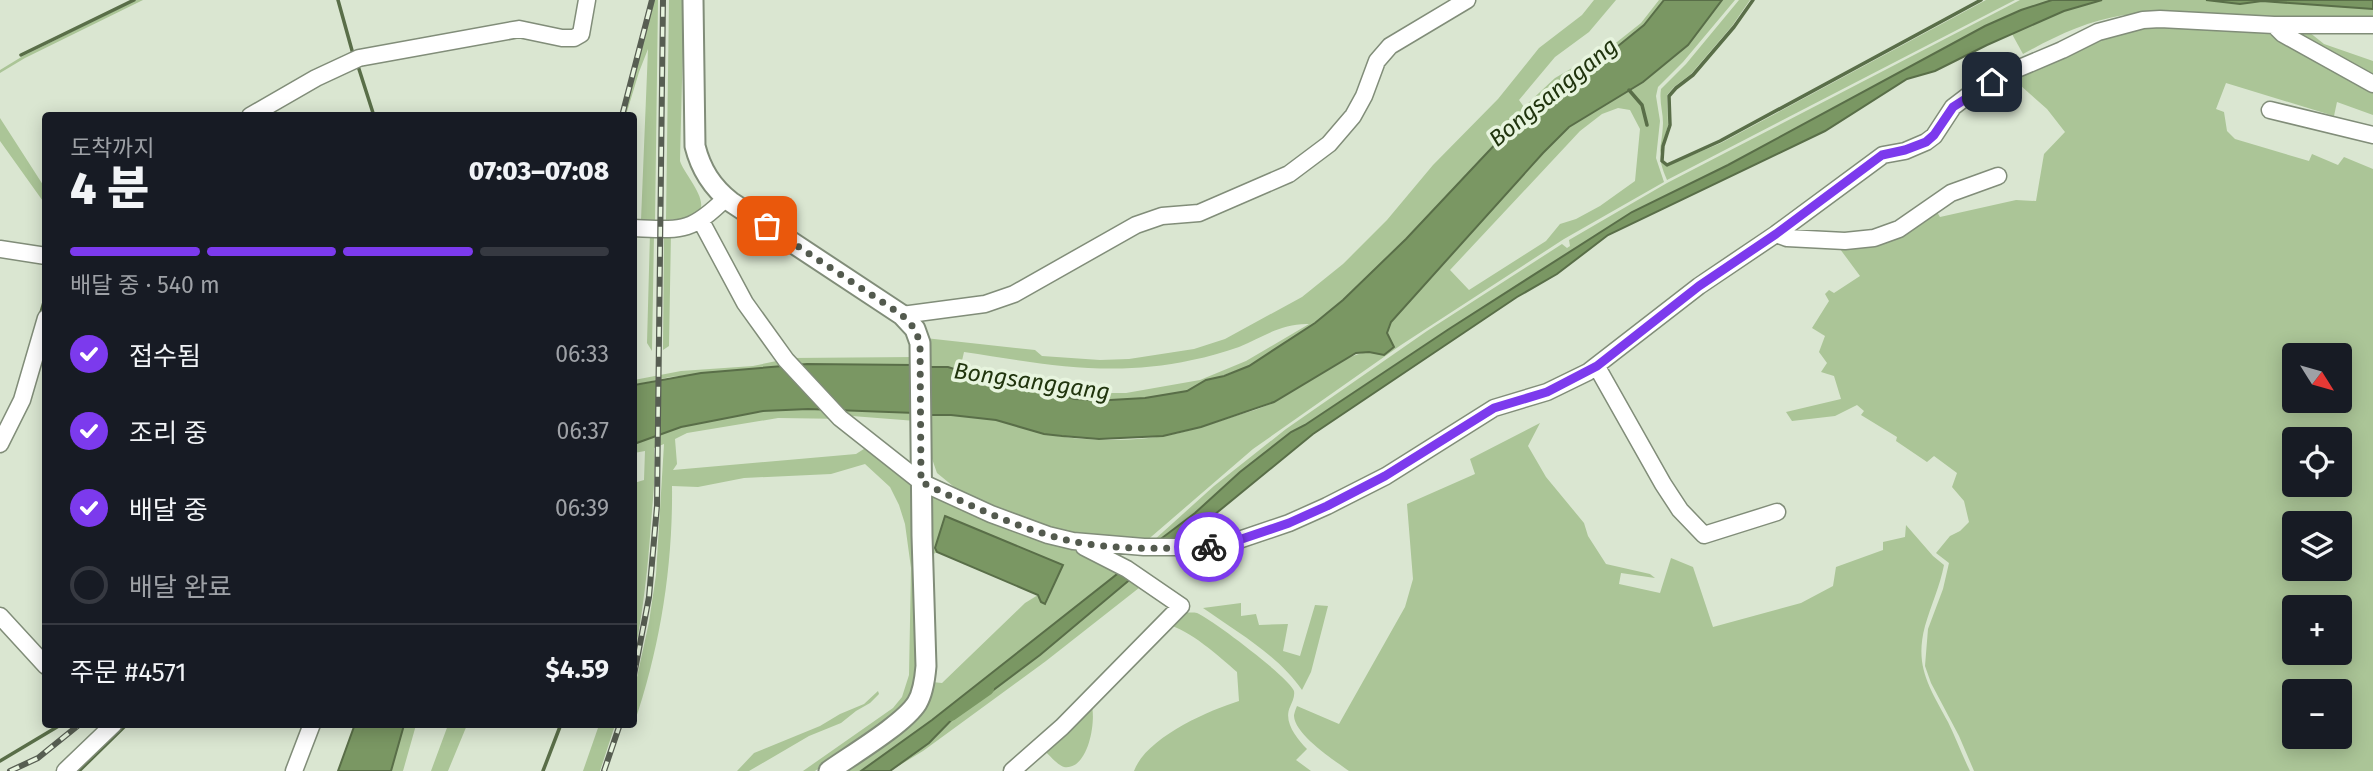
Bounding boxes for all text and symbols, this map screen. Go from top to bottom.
water label: Bongsanggang [1483,32,1623,152]
pin [1962,52,2022,112]
icon: home [1973,63,2011,101]
text: 도착까지 [70,134,155,162]
text: 07:03–07:08 [469,156,609,187]
text: 4 분 [70,161,149,216]
pin [737,196,797,256]
icon: bag [748,207,786,245]
text: 배달 중 · 540 m [70,271,220,299]
icon: check [70,335,108,373]
text: 06:33 [555,340,609,368]
text: 접수됨 [129,341,201,372]
north arrow [2282,343,2352,413]
map controls [2282,343,2352,749]
water label: Bongsanggang [952,356,1112,406]
icon: check [70,412,108,450]
text: 06:37 [557,417,609,445]
text: 조리 중 [129,418,208,449]
button: locate [2282,427,2352,497]
icon: check [70,489,108,527]
text: 06:39 [555,494,609,522]
text: 배달 중 [129,495,208,526]
button: layers [2282,511,2352,581]
courier [1174,512,1244,582]
icon: bike [1190,528,1228,566]
text: 배달 완료 [129,572,232,603]
button: + [2282,595,2352,665]
text: $4.59 [545,654,609,685]
text: 주문 #4571 [70,657,187,688]
button: − [2282,679,2352,749]

